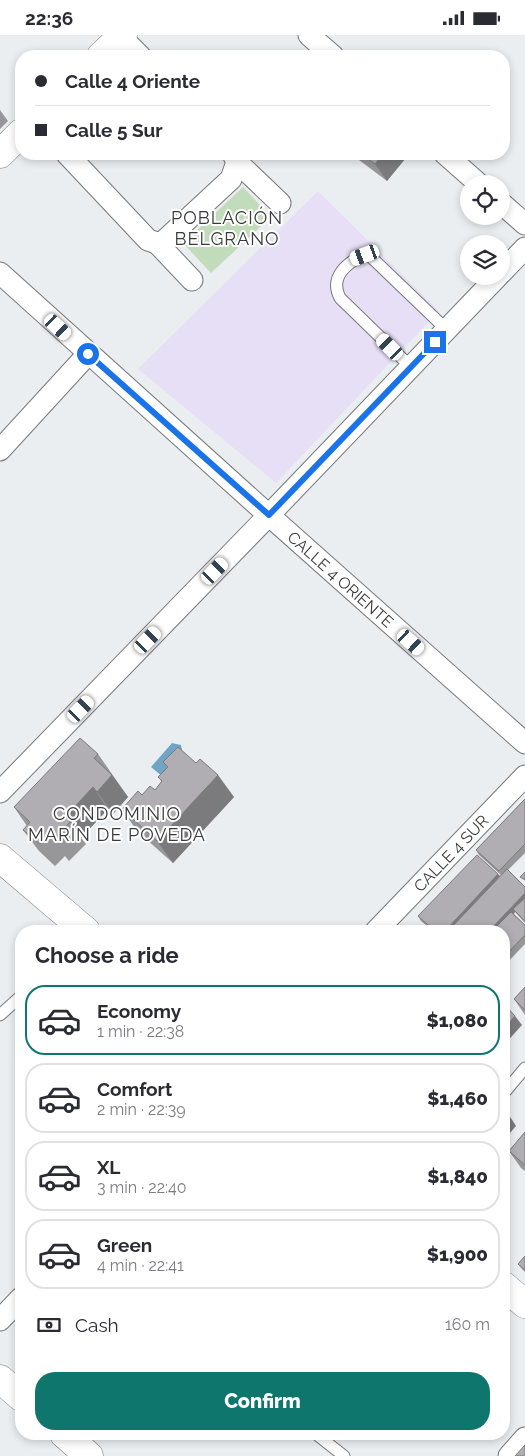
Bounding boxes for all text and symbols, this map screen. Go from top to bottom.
text: 22:36 [25,7,73,29]
text: Calle 4 Oriente [65,70,200,92]
text: Calle 5 Sur [65,119,163,141]
map controls [460,175,510,285]
button: locate [460,175,510,225]
district label: POBLACIÓN BELGRANO [171,206,283,249]
button: layers [460,235,510,285]
car [348,243,381,267]
car [41,311,74,343]
car [374,331,405,363]
route end [424,331,446,353]
route start [77,343,99,365]
street label: CALLE 4 ORIENTE [284,527,398,631]
car [199,555,230,587]
car [132,624,163,656]
car [394,626,427,658]
car [65,693,96,725]
district label: CONDOMINIO MARÍN DE POVEDA [28,803,206,845]
street label: CALLE 4 SUR [410,811,492,896]
text: Choose a ride [35,942,179,968]
icon: car [37,998,82,1043]
text: Economy [97,1000,181,1022]
text: $1,080 [426,1009,488,1031]
text: 1 min · 22:38 [97,1022,184,1041]
icon: car [37,1076,82,1121]
text: Comfort [97,1078,172,1100]
text: $1,460 [427,1087,488,1109]
text: 2 min · 22:39 [97,1100,186,1119]
icon: car [37,1154,82,1199]
text: XL [97,1156,120,1178]
text: $1,840 [427,1165,488,1187]
text: 3 min · 22:40 [97,1178,187,1197]
icon: car [37,1232,82,1277]
text: Green [97,1234,152,1256]
text: $1,900 [427,1243,488,1265]
text: 4 min · 22:41 [97,1256,184,1275]
icon: cash [35,1311,63,1339]
text: Cash [75,1314,119,1336]
text: 160 m [445,1315,490,1334]
button: Confirm [35,1372,490,1430]

